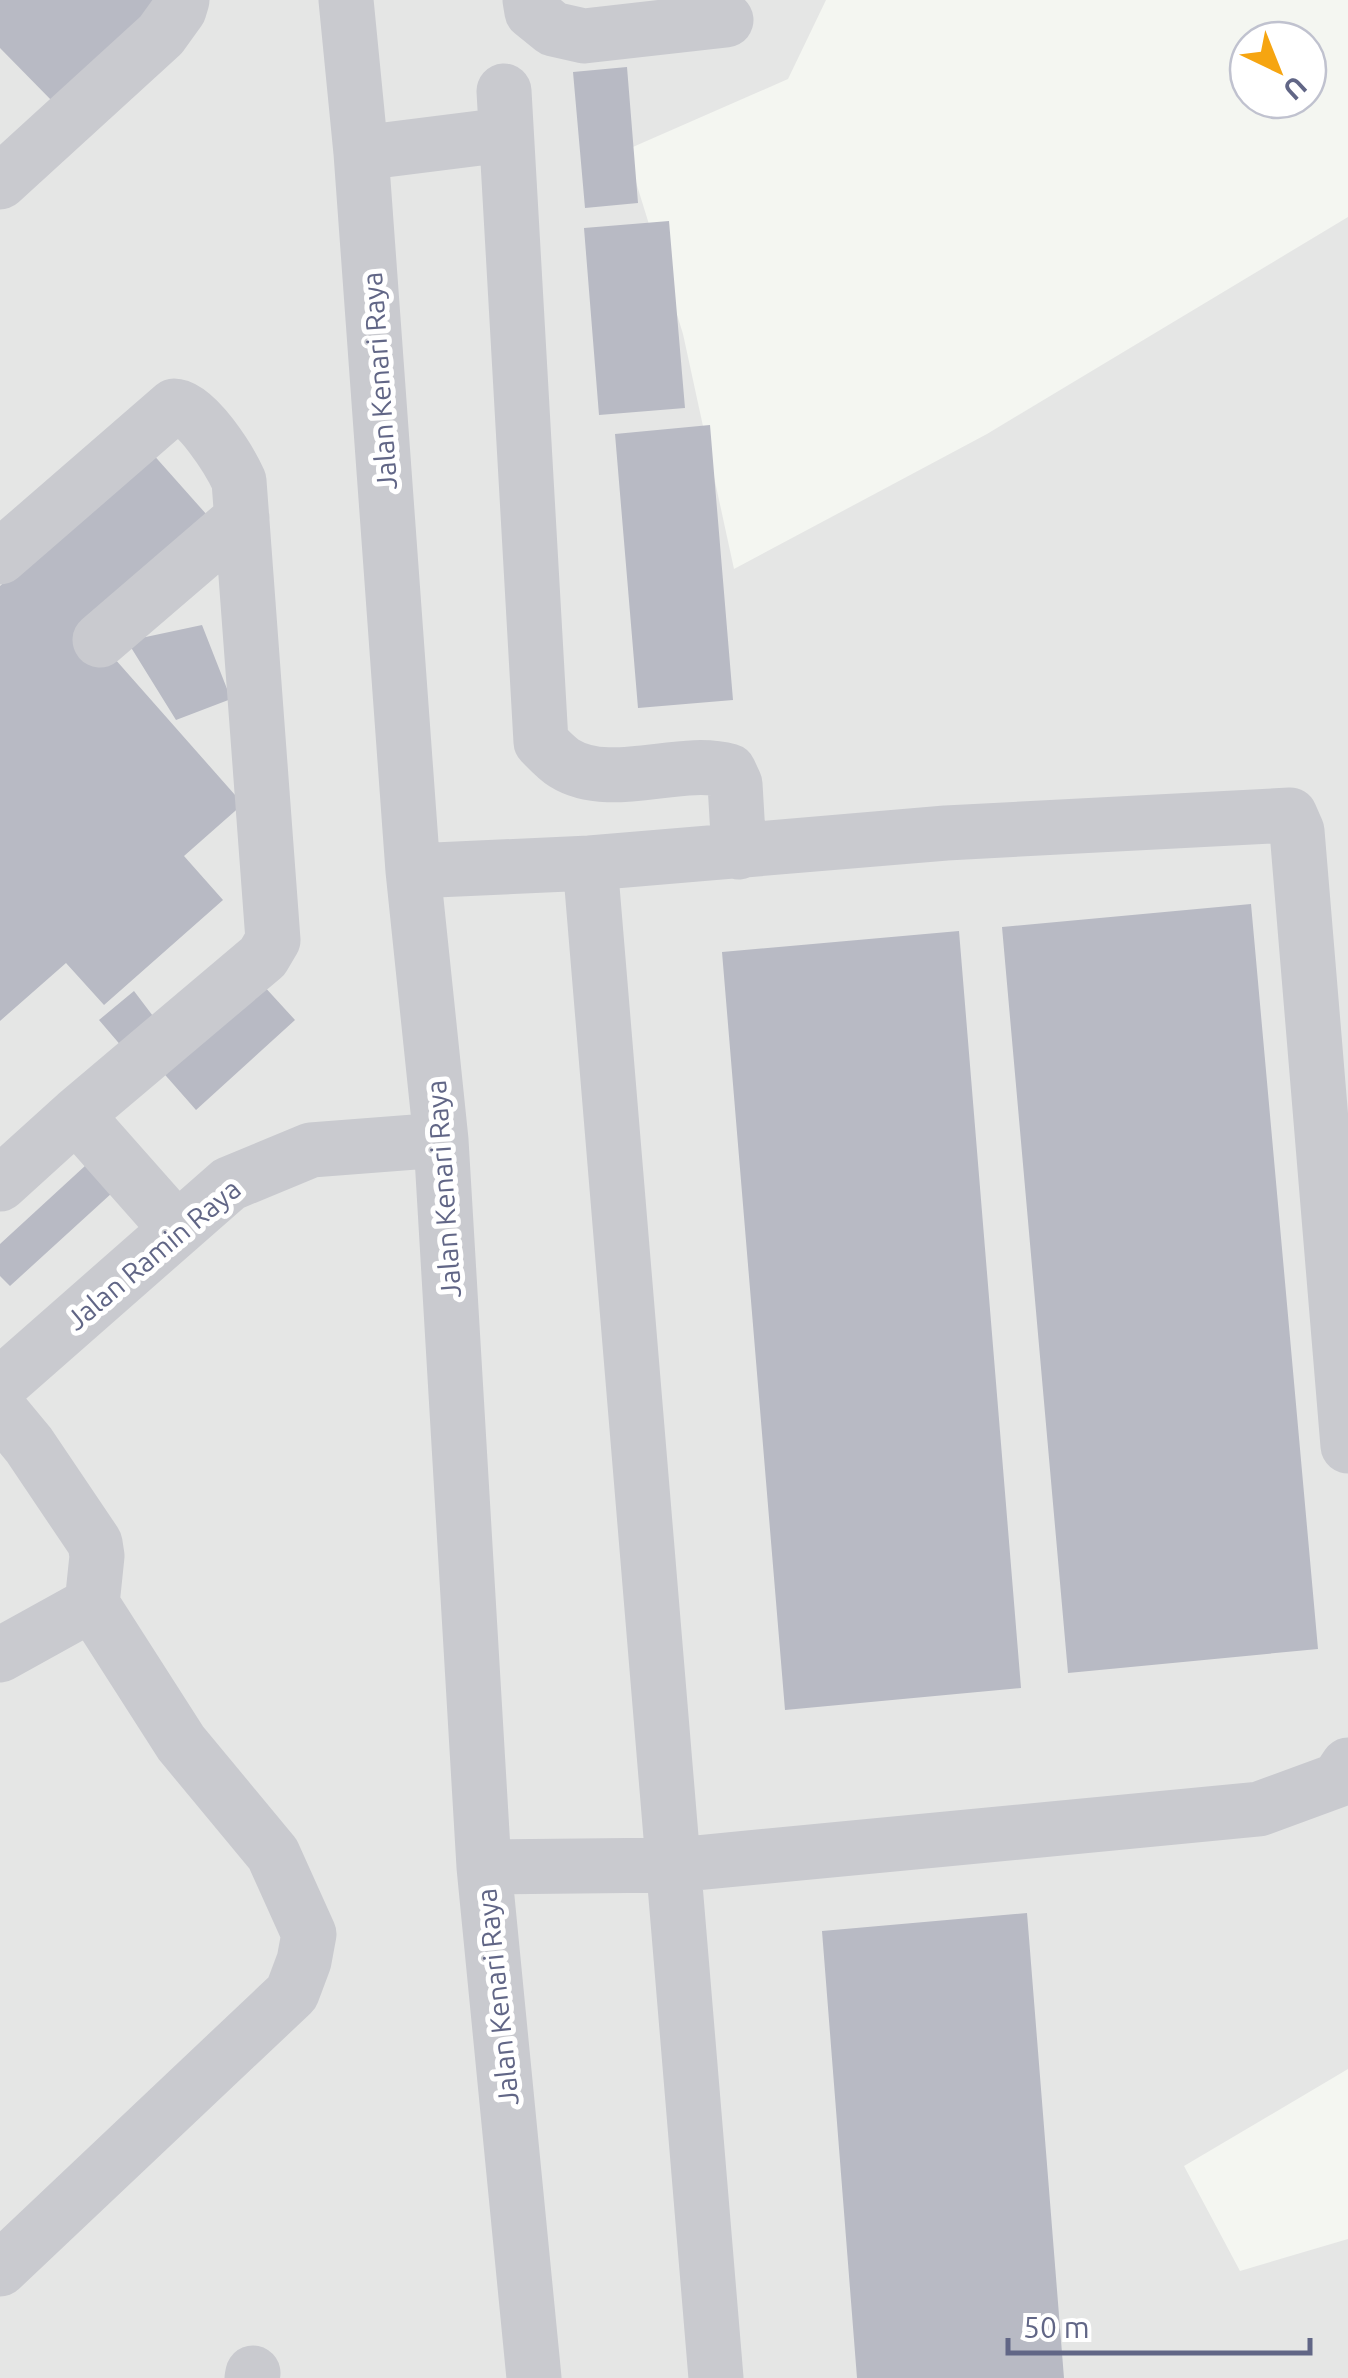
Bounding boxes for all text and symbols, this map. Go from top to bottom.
north arrow [1228,20,1328,120]
text: U [1278,71,1313,107]
street label: Jalan Kenari Raya [356,271,402,491]
street label: Jalan Kenari Raya [420,1079,466,1299]
street label: Jalan Ramin Raya [60,1172,246,1336]
street label: Jalan Kenari Raya [470,1887,524,2107]
scale bar [1008,2293,1310,2355]
text: 50 m [1023,2310,1090,2344]

